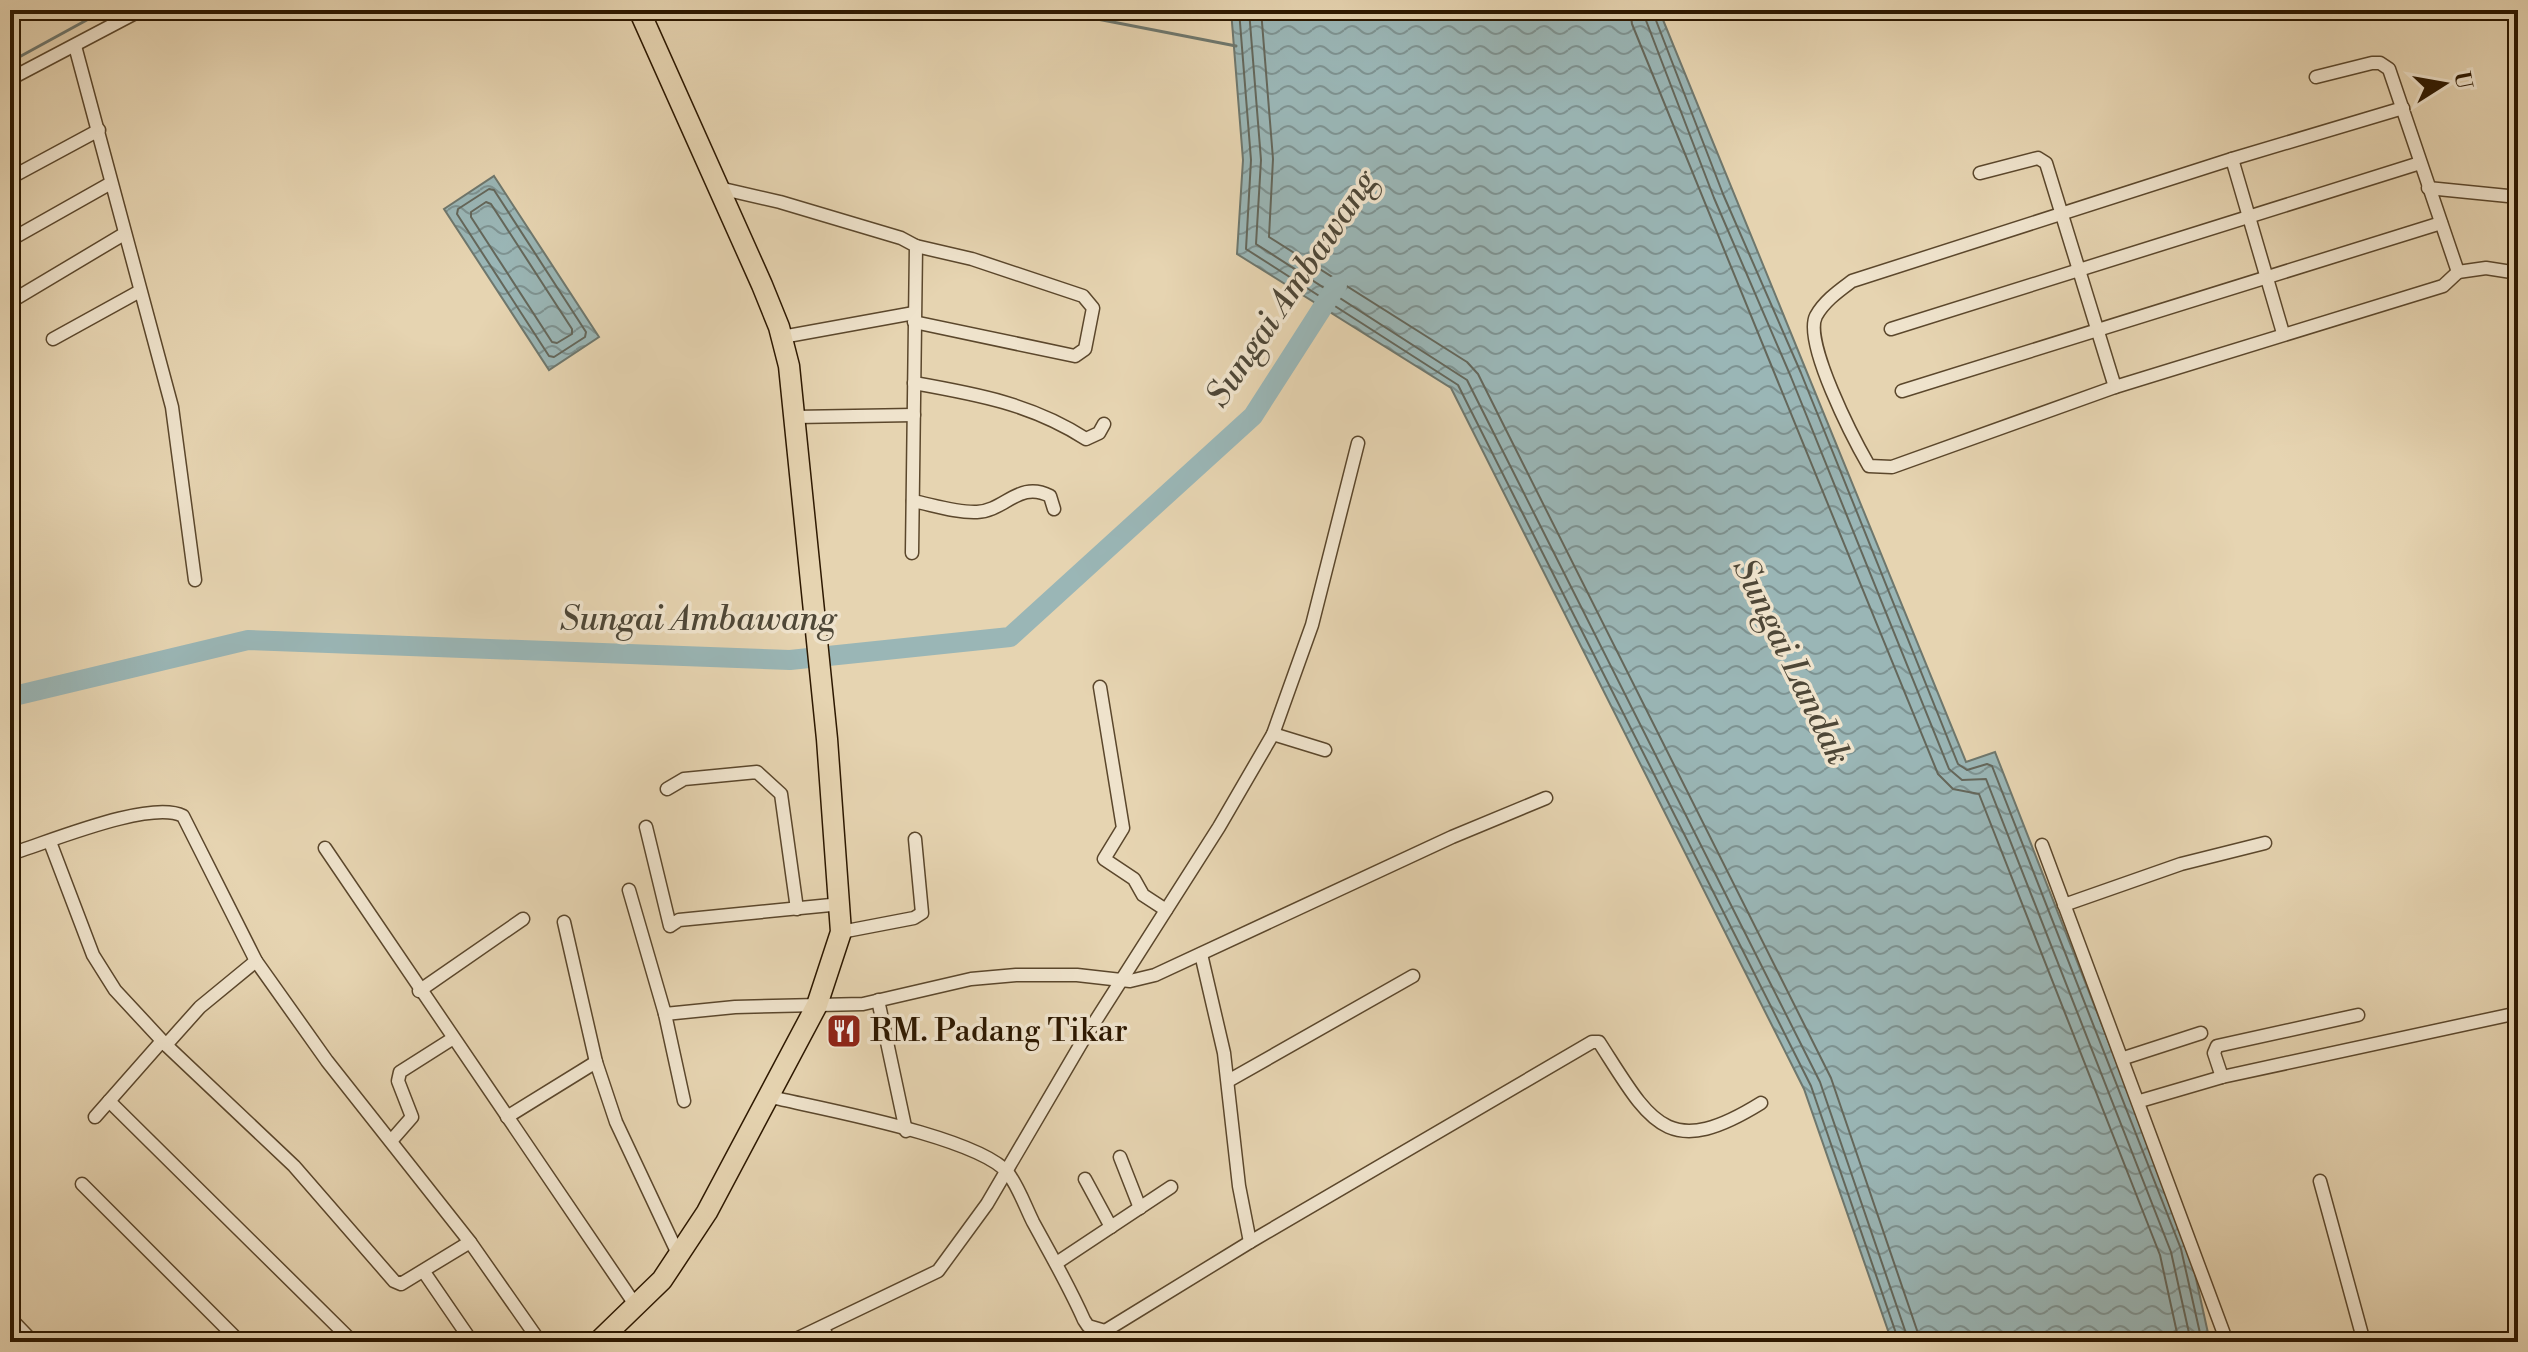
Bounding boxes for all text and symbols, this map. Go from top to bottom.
north arrow [2404,44,2484,124]
text: U [2447,70,2477,91]
water label: Sungai Ambawang [1197,161,1388,415]
water label: Sungai Landak [1723,552,1859,772]
water label: Sungai Ambawang [560,599,838,641]
place label: RM. Padang Tikar [870,1011,1128,1051]
restaurant icon: RM. Padang Tikar [825,1012,863,1050]

